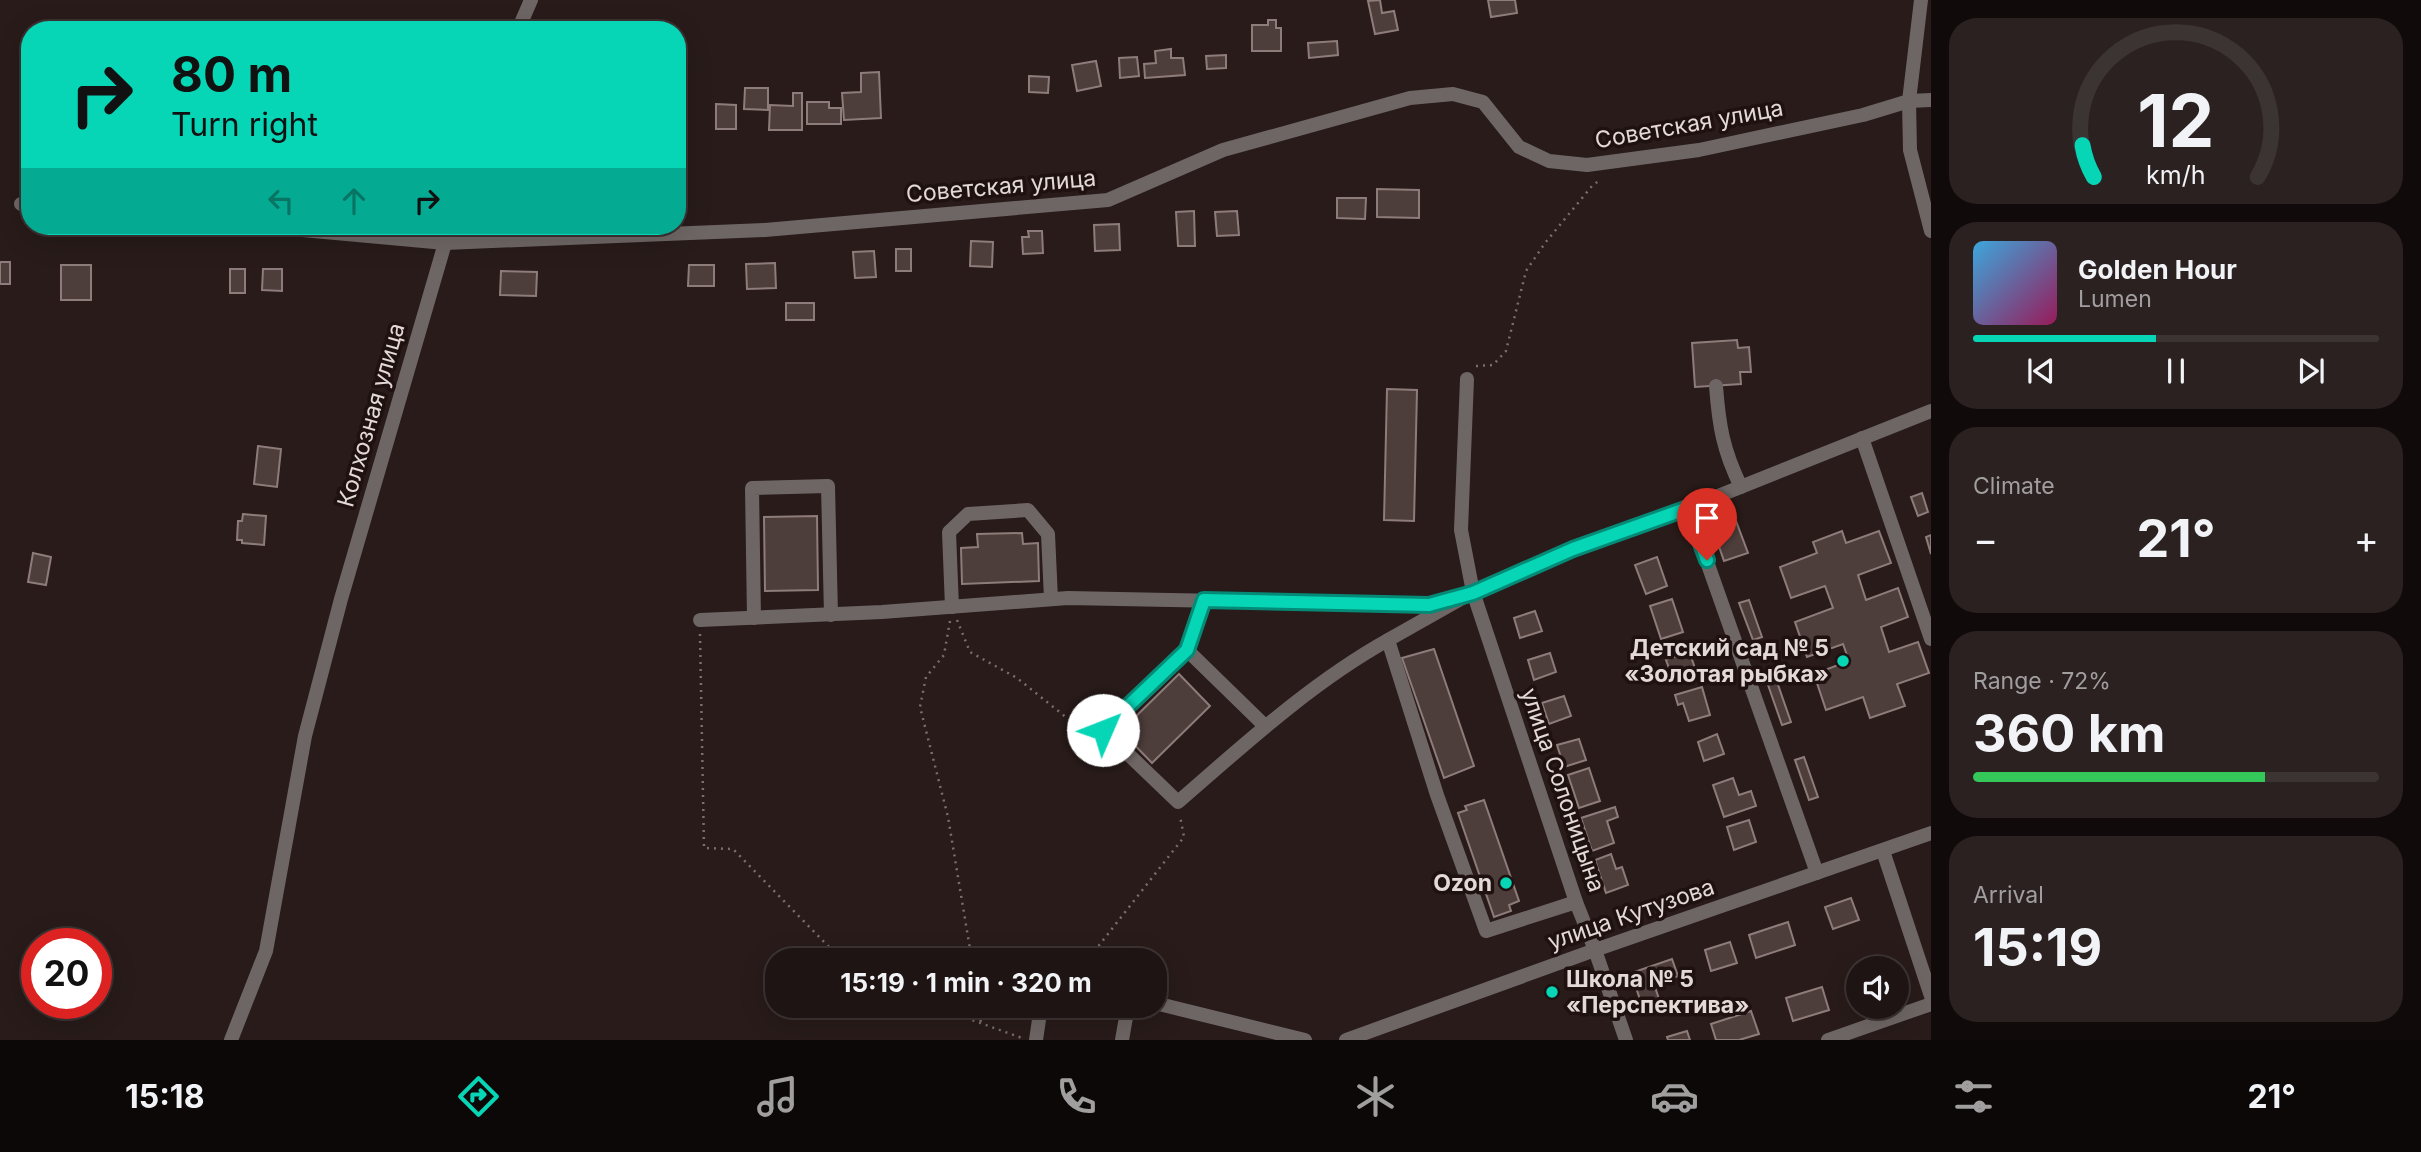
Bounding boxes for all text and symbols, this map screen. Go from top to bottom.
text: 80 m [171,45,292,104]
icon: right [56,49,147,140]
text: 12 [2137,77,2215,166]
street label: Советская улица [1593,94,1785,154]
text: Turn right [171,105,318,144]
text: km/h [2146,160,2206,190]
street label: Советская улица [905,164,1097,208]
icon: left [262,182,300,220]
icon: ahead [335,182,373,220]
icon: right [408,182,446,220]
text: Golden Hour [2078,254,2237,285]
text: Lumen [2078,285,2152,313]
street label: Колхозная улица [331,320,411,510]
icon: previous [2022,352,2060,390]
icon: pause [2157,352,2195,390]
icon: next [2292,352,2330,390]
text: Climate [1973,472,2055,500]
pin [1677,488,1737,560]
icon: arrive [1688,499,1726,537]
text: 21° [2136,507,2216,570]
text: − [1973,516,1998,562]
text: + [2354,516,2379,562]
place label: Детский сад № 5 «Золотая рыбка» [1624,634,1829,688]
marker: Детский сад № 5 «Золотая рыбка» [1835,653,1851,669]
text: Range · 72% [1973,667,2111,695]
street label: улица Солоницына [1515,684,1611,896]
position arrow [1066,693,1140,767]
text: 360 km [1973,702,2165,765]
place label: Ozon [1433,869,1492,897]
street label: улица Кутузова [1544,872,1718,956]
marker: Ozon [1498,875,1514,891]
text: Arrival [1973,881,2044,909]
text: 15:19 [1973,916,2102,979]
speed limit sign: 20 [21,928,112,1019]
map controls [1846,956,1909,1019]
button: sound [1846,956,1909,1019]
place label: Школа № 5 «Перспектива» [1566,965,1749,1019]
text: 15:19 · 1 min · 320 m [840,967,1092,998]
marker: Школа № 5 «Перспектива» [1544,984,1560,1000]
icon: directions [454,1072,503,1121]
icon: music [753,1072,802,1121]
icon: phone [1052,1072,1101,1121]
icon: climate [1351,1072,1400,1121]
icon: car [1650,1072,1699,1121]
icon: filters [1949,1072,1998,1121]
text: 15:18 [125,1077,204,1116]
text: 21° [2247,1077,2296,1116]

